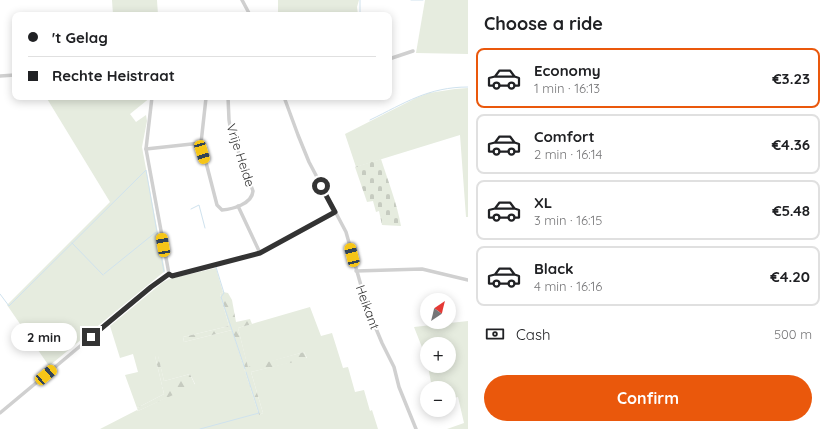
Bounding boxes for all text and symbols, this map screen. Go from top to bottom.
text: Choose a ride [484,12,603,35]
text: 't Gelag [52,28,108,47]
icon: car [486,60,522,96]
text: Economy [534,61,601,80]
text: Rechte Heistraat [52,66,175,85]
text: €3.23 [772,69,810,88]
text: 1 min · 16:13 [534,80,600,96]
street label: Vrije Heide [223,121,259,189]
icon: car [486,126,522,162]
text: Comfort [534,127,595,146]
text: €4.36 [772,135,810,154]
car [193,139,211,165]
text: 2 min · 16:14 [534,146,602,162]
route start [312,177,330,195]
icon: car [486,192,522,228]
text: XL [534,193,552,212]
text: €5.48 [772,201,810,220]
text: 3 min · 16:15 [534,212,602,228]
car [155,232,171,258]
car [343,242,361,268]
icon: car [486,258,522,294]
text: Black [534,259,574,278]
text: €4.20 [770,267,810,286]
text: 4 min · 16:16 [534,278,602,294]
street label: Heikant [353,283,383,331]
north arrow [420,293,456,329]
map controls [420,293,456,417]
callout: 2 min [11,323,77,351]
icon: cash [484,323,506,345]
text: Cash [516,325,550,344]
text: 500 m [774,326,812,342]
route end [82,328,100,346]
text: 2 min [27,329,61,345]
button: + [420,337,456,373]
car [33,363,59,387]
button: Confirm [484,375,812,421]
button: − [420,381,456,417]

